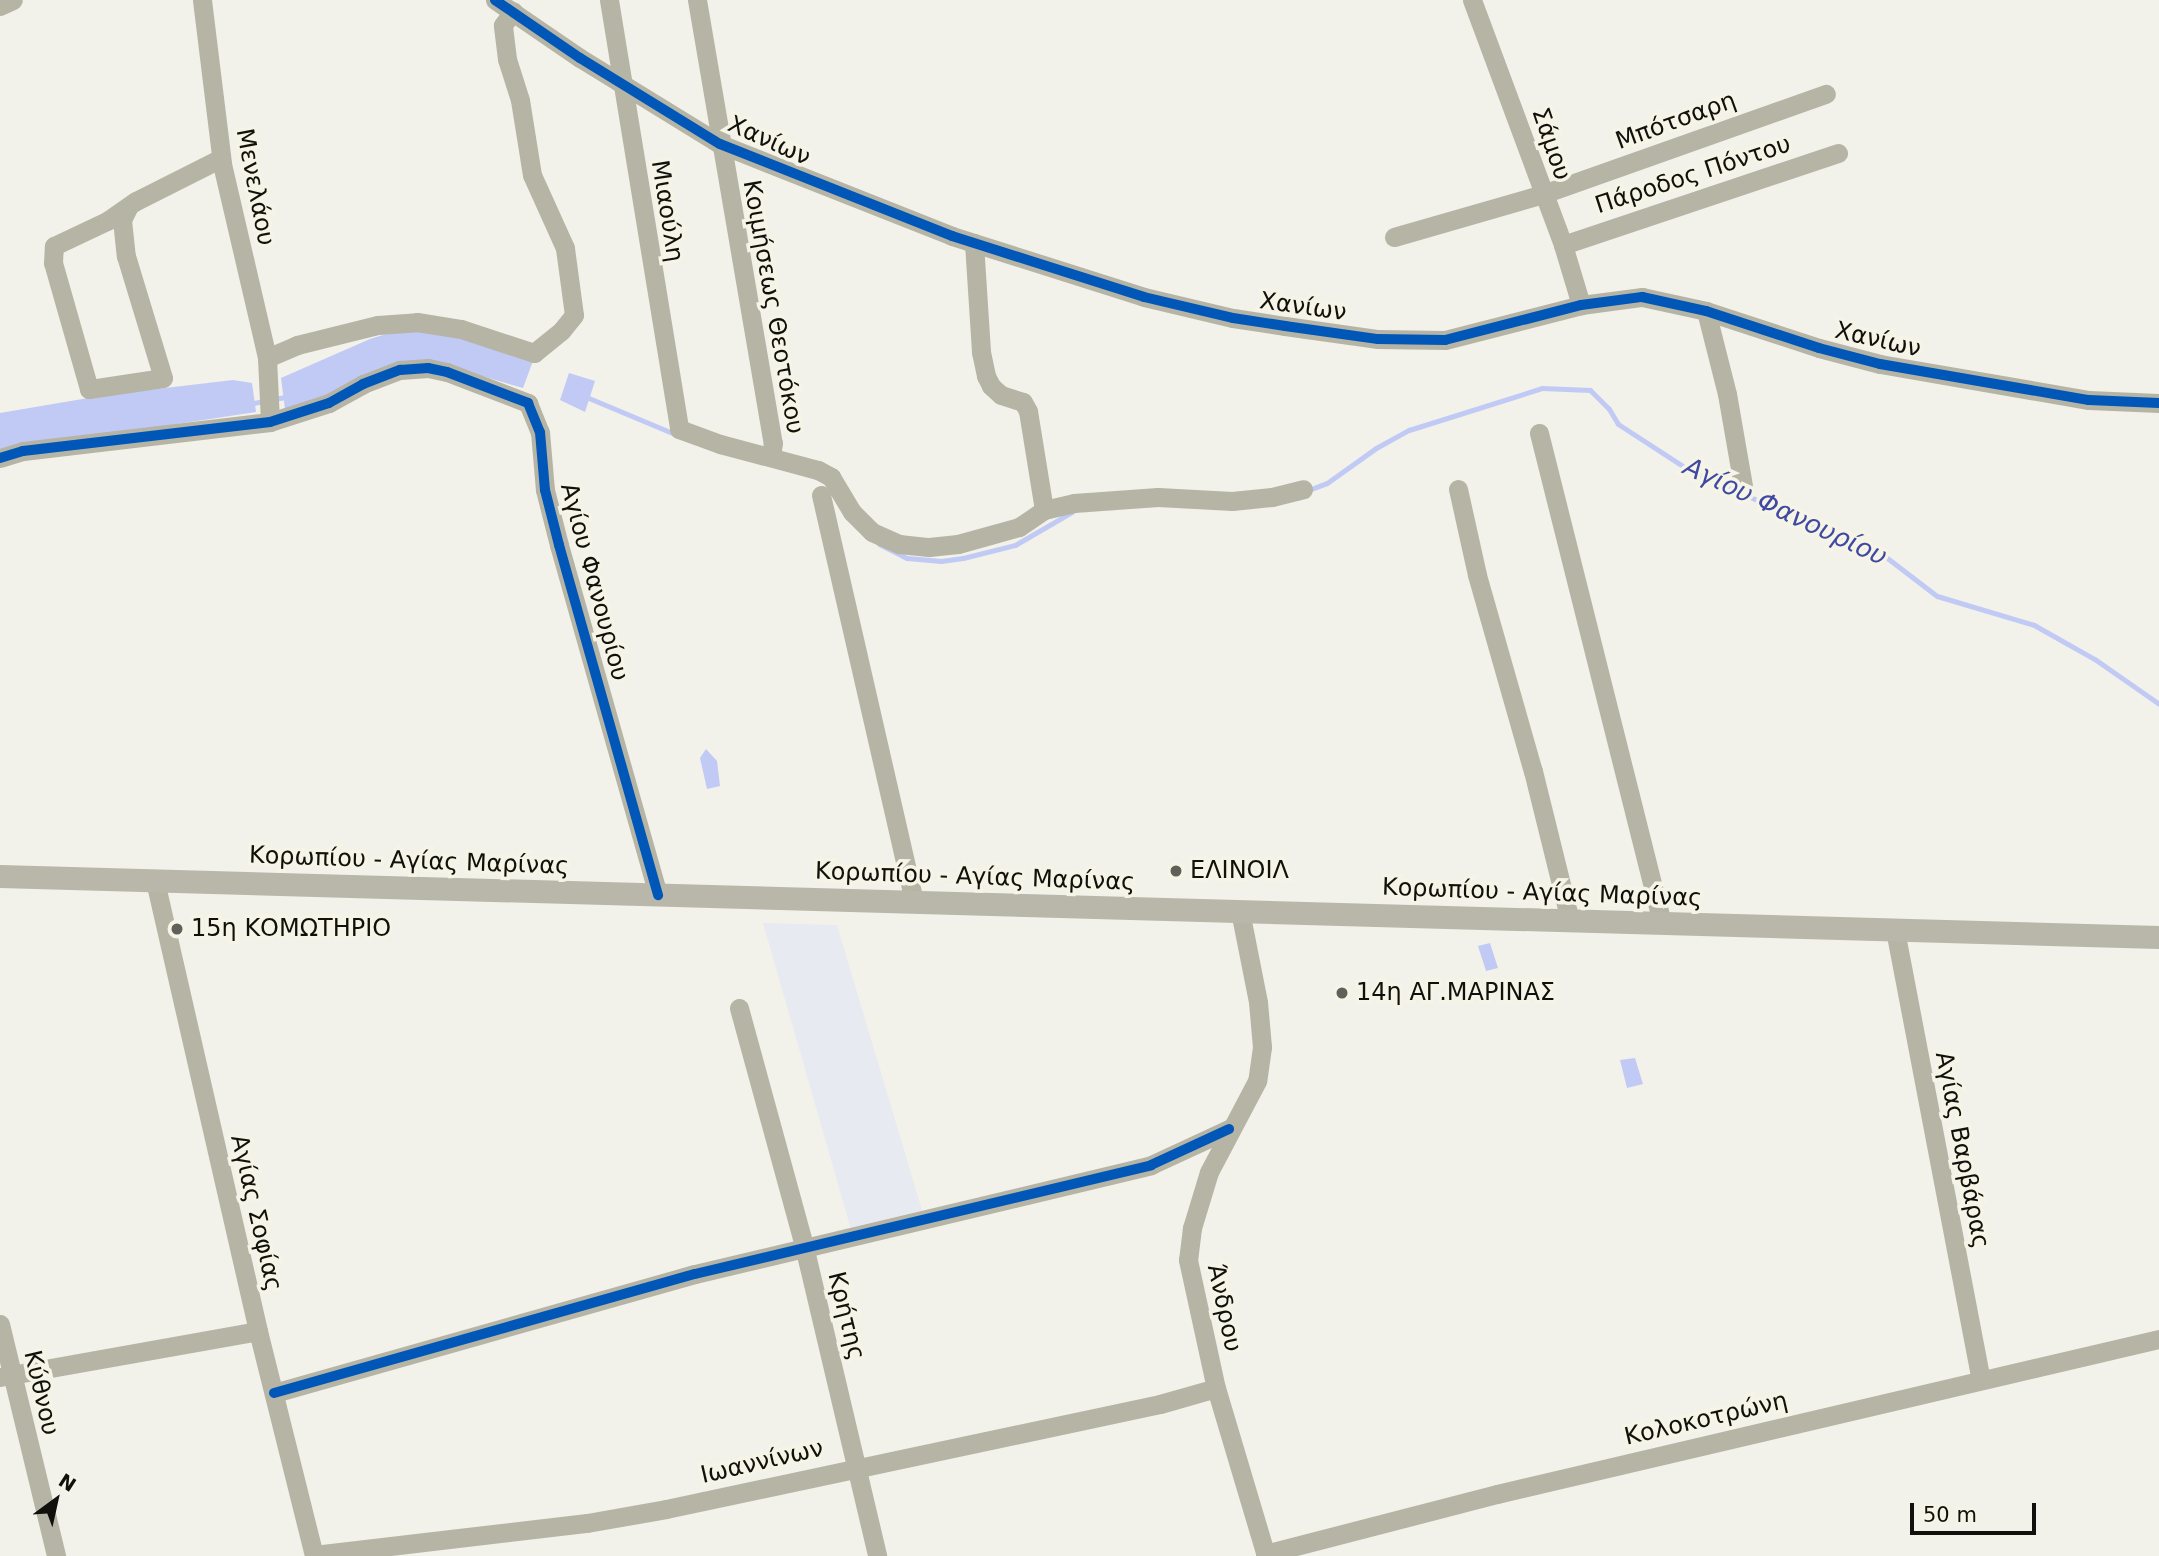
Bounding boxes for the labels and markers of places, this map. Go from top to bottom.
place label: ΕΛΙΝΟΙΛ [1190,857,1289,885]
marker: ΕΛΙΝΟΙΛ [1168,863,1184,879]
place label: 15η ΚΟΜΩΤΗΡΙΟ [191,915,391,943]
marker: 15η ΚΟΜΩΤΗΡΙΟ [169,921,185,937]
place label: 14η ΑΓ.ΜΑΡΙΝΑΣ [1356,979,1555,1007]
marker: 14η ΑΓ.ΜΑΡΙΝΑΣ [1334,985,1350,1001]

